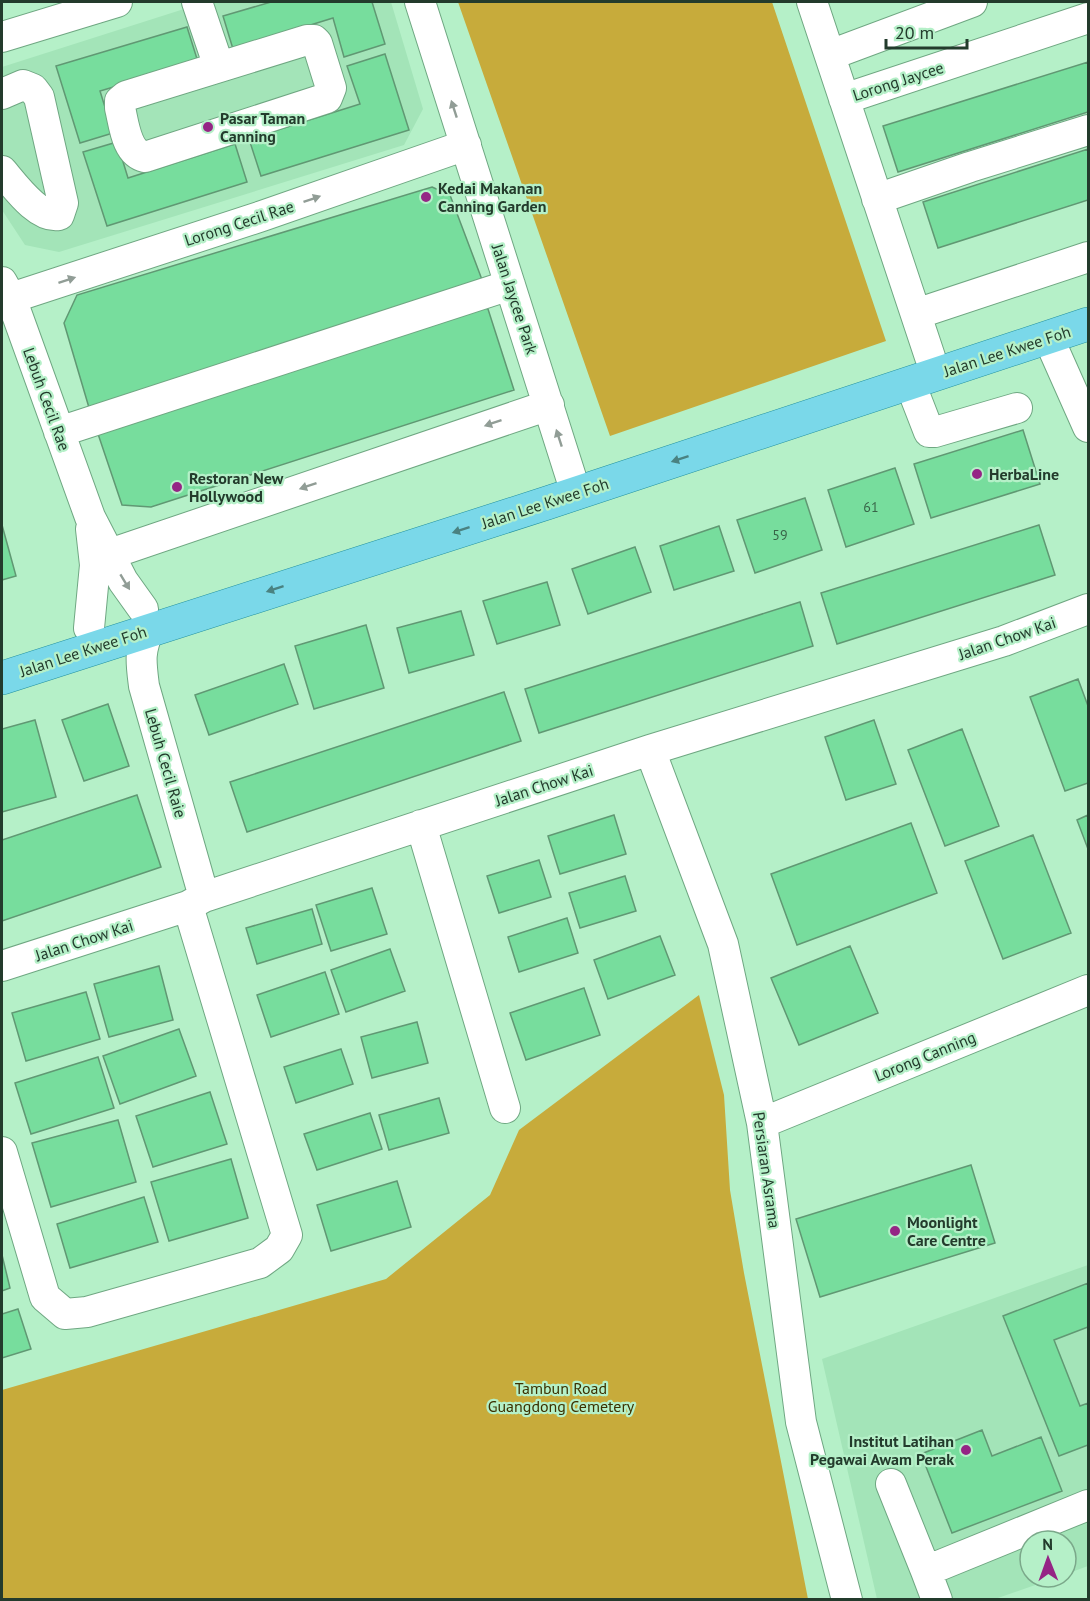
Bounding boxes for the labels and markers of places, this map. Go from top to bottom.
place label: Pasar Taman Canning [220,108,305,146]
marker: Pasar Taman Canning [201,120,215,134]
place label: Kedai Makanan Canning Garden [438,178,546,216]
marker: Kedai Makanan Canning Garden [419,190,433,204]
place label: HerbaLine [989,464,1059,484]
marker: HerbaLine [970,467,984,481]
place label: Restoran New Hollywood [189,468,284,506]
marker: Restoran New Hollywood [170,480,184,494]
place label: Moonlight Care Centre [907,1212,986,1250]
marker: Moonlight Care Centre [888,1224,902,1238]
place label: Institut Latihan Pegawai Awam Perak [810,1431,954,1469]
marker: Institut Latihan Pegawai Awam Perak [959,1443,973,1457]

